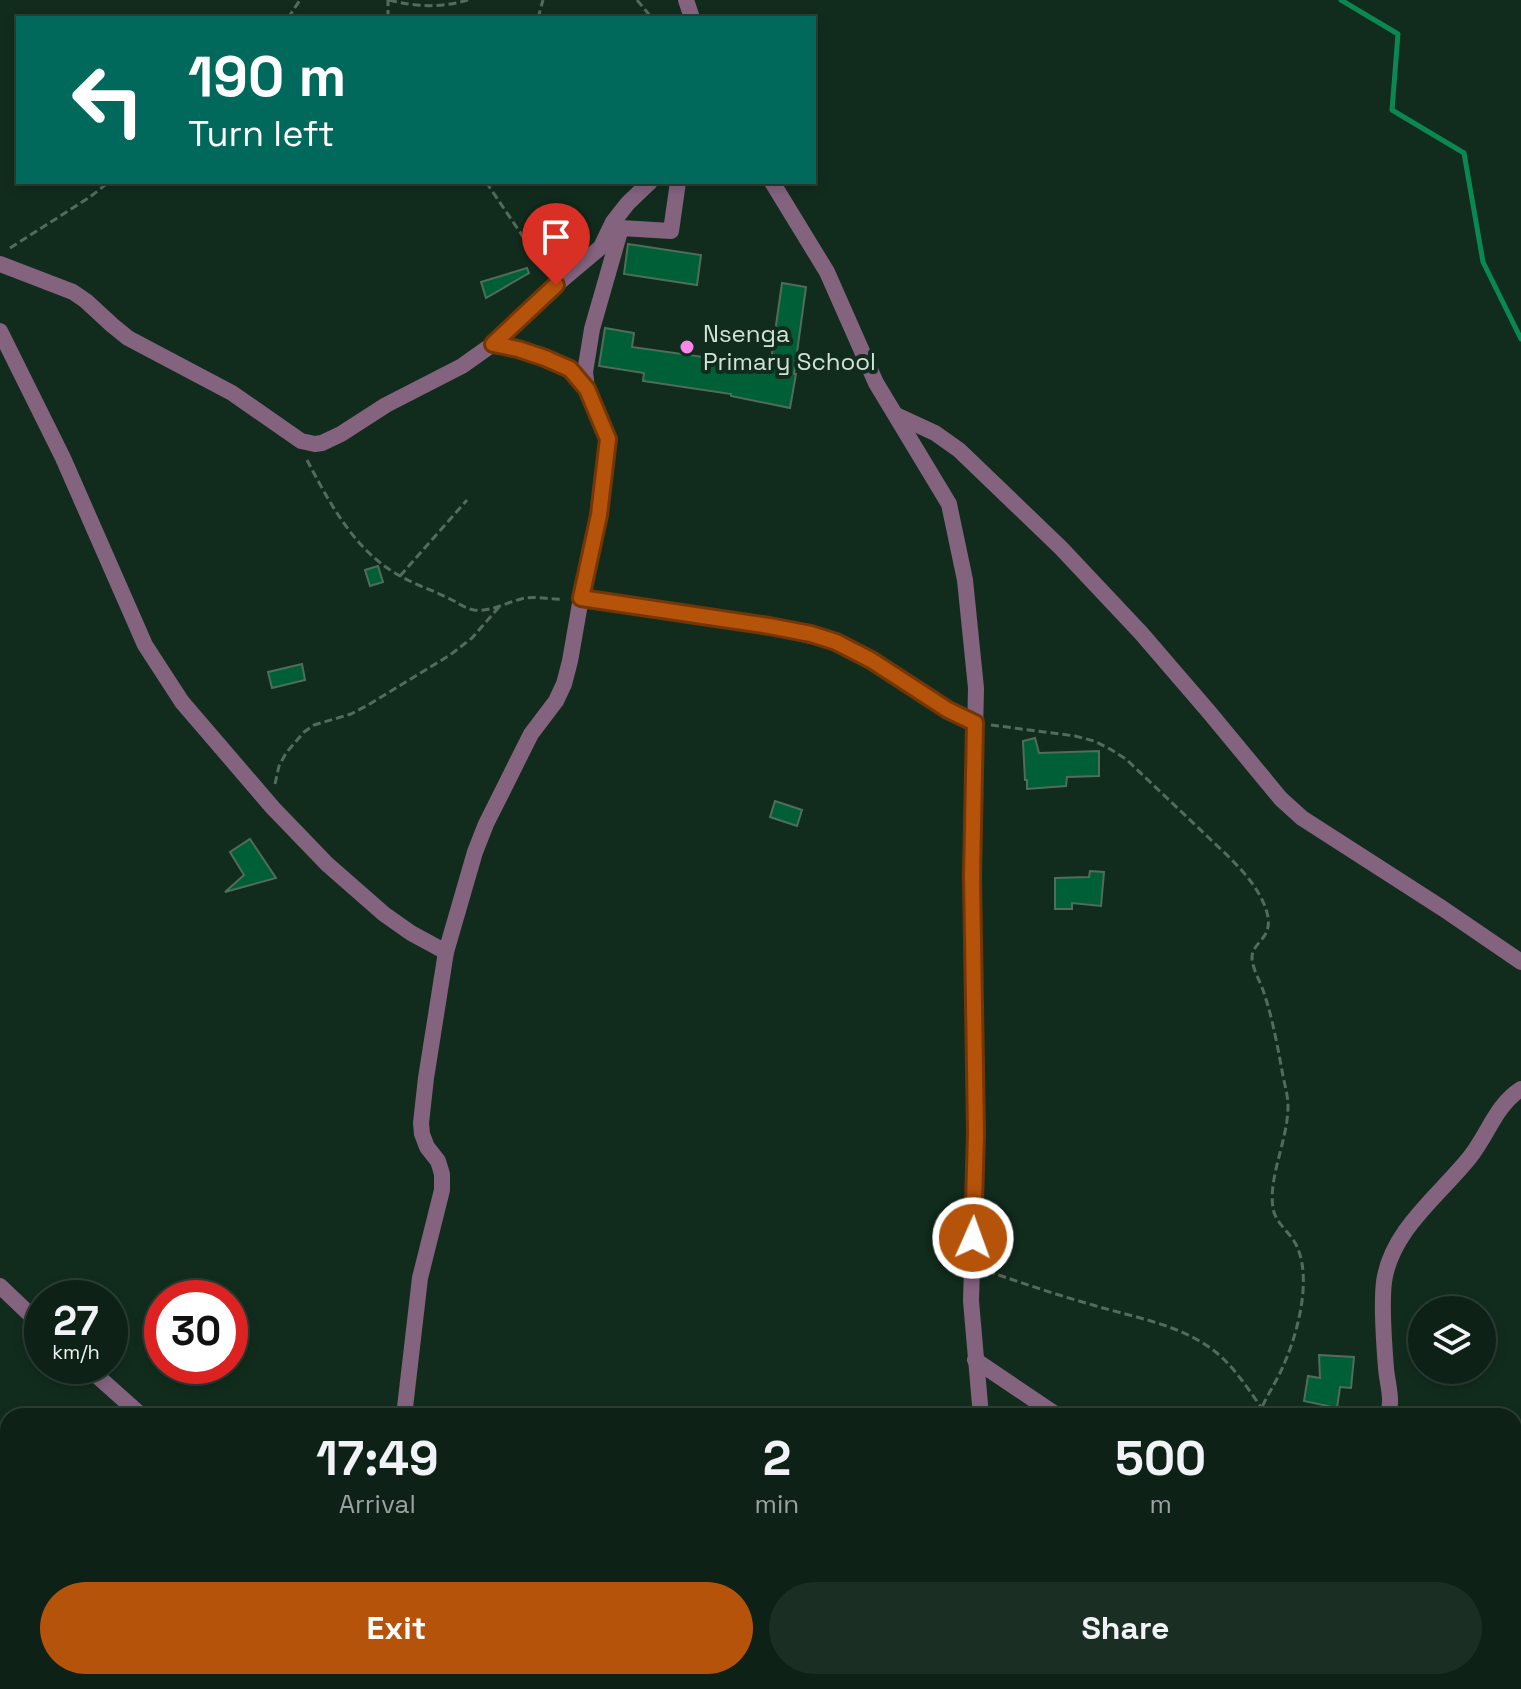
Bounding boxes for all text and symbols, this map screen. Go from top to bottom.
text: 190 m [188,41,346,112]
icon: left [56,48,160,152]
text: Turn left [188,111,335,157]
pin [522,203,590,285]
icon: arrive [534,215,578,259]
place label: Nsenga Primary School [703,318,876,377]
marker: Nsenga Primary School [678,338,696,356]
position arrow [931,1196,1015,1280]
speed limit sign: 30 [144,1280,248,1384]
text: 27 [53,1296,99,1347]
map controls [1408,1296,1496,1384]
button: layers [1408,1296,1496,1384]
text: km/h [52,1339,100,1365]
text: 17:49 [316,1428,439,1489]
text: 2 [763,1428,791,1489]
text: 500 [1115,1428,1206,1489]
text: Arrival [339,1487,416,1521]
text: min [755,1487,799,1521]
text: m [1149,1487,1172,1521]
button: Exit [40,1582,753,1674]
button: Share [769,1582,1482,1674]

